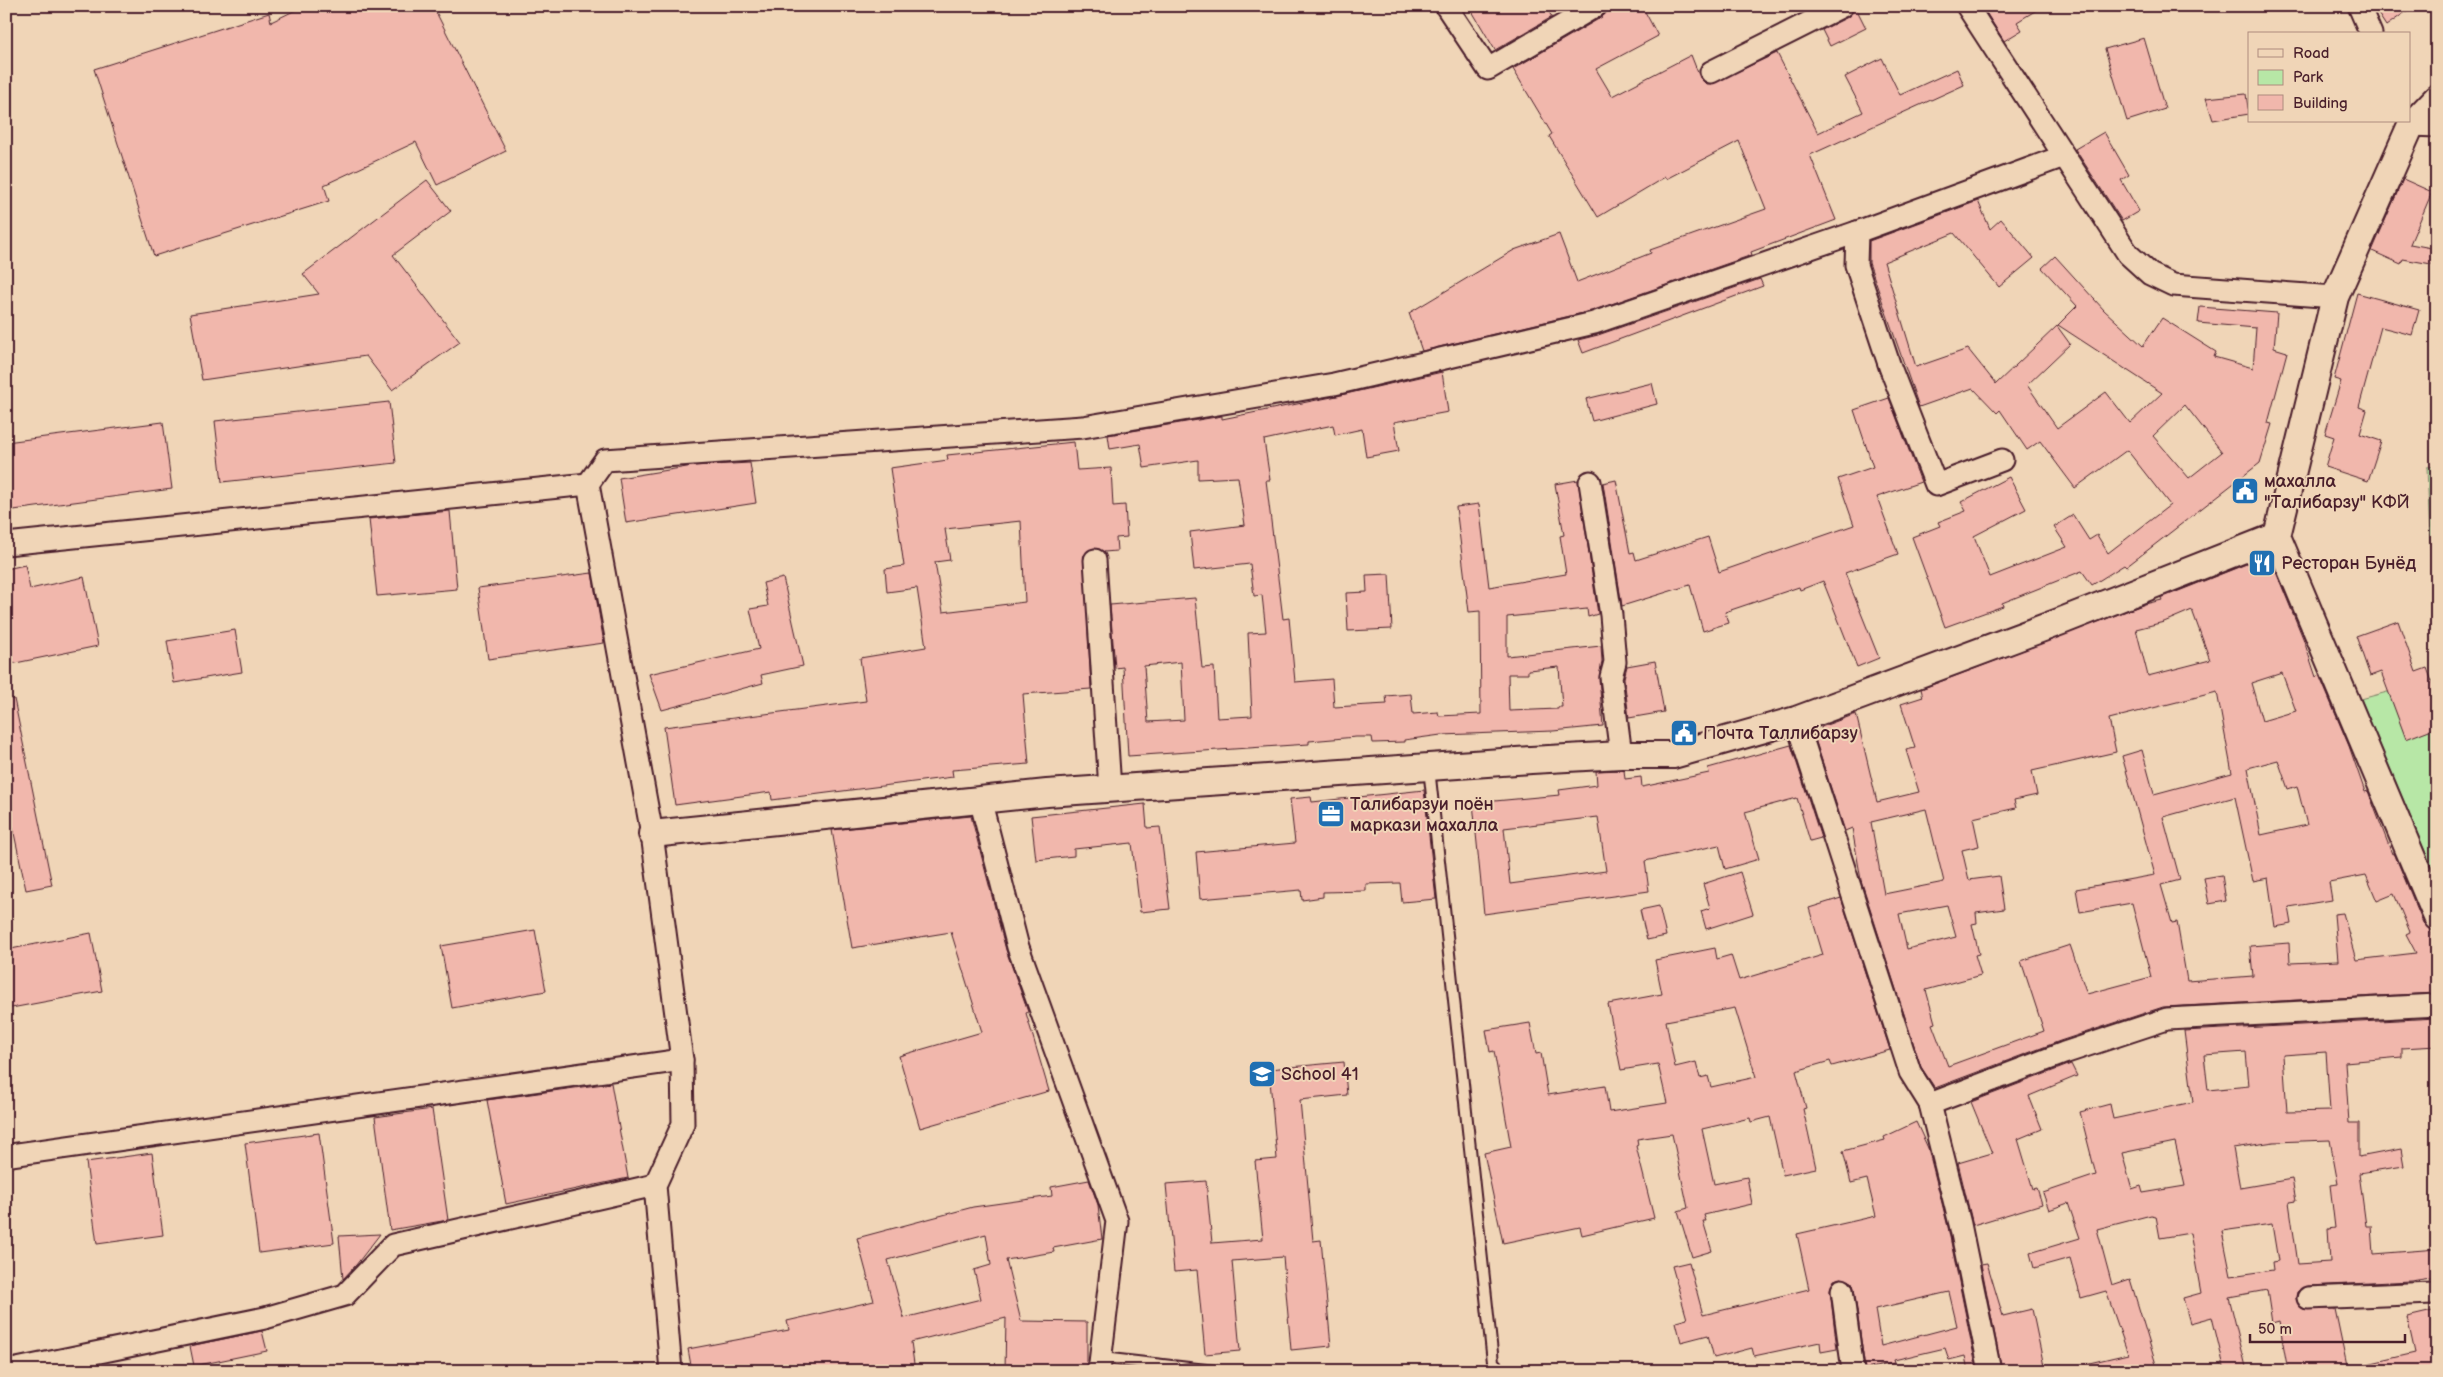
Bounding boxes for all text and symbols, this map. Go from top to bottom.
legend [2248,32,2410,122]
text: Road [2293,44,2329,63]
text: Park [2293,68,2324,87]
text: Building [2293,94,2348,113]
place label: махалла "Талибарзу" КФЙ [2264,471,2410,513]
public building icon: махалла "Талибарзу" КФЙ [2230,476,2260,506]
restaurant icon: Ресторан Бунёд [2247,548,2277,578]
place label: Ресторан Бунёд [2281,553,2416,574]
public building icon: Почта Таллибарзу [1669,718,1699,748]
place label: Почта Таллибарзу [1703,723,1858,744]
place label: Талибарзуи поён маркази махалла [1350,794,1499,836]
office icon: Талибарзуи поён маркази махалла [1316,799,1346,829]
school or university icon: School 41 [1247,1059,1277,1089]
place label: School 41 [1281,1064,1359,1085]
scale bar [2250,1312,2406,1344]
text: 50 m [2258,1320,2292,1339]

